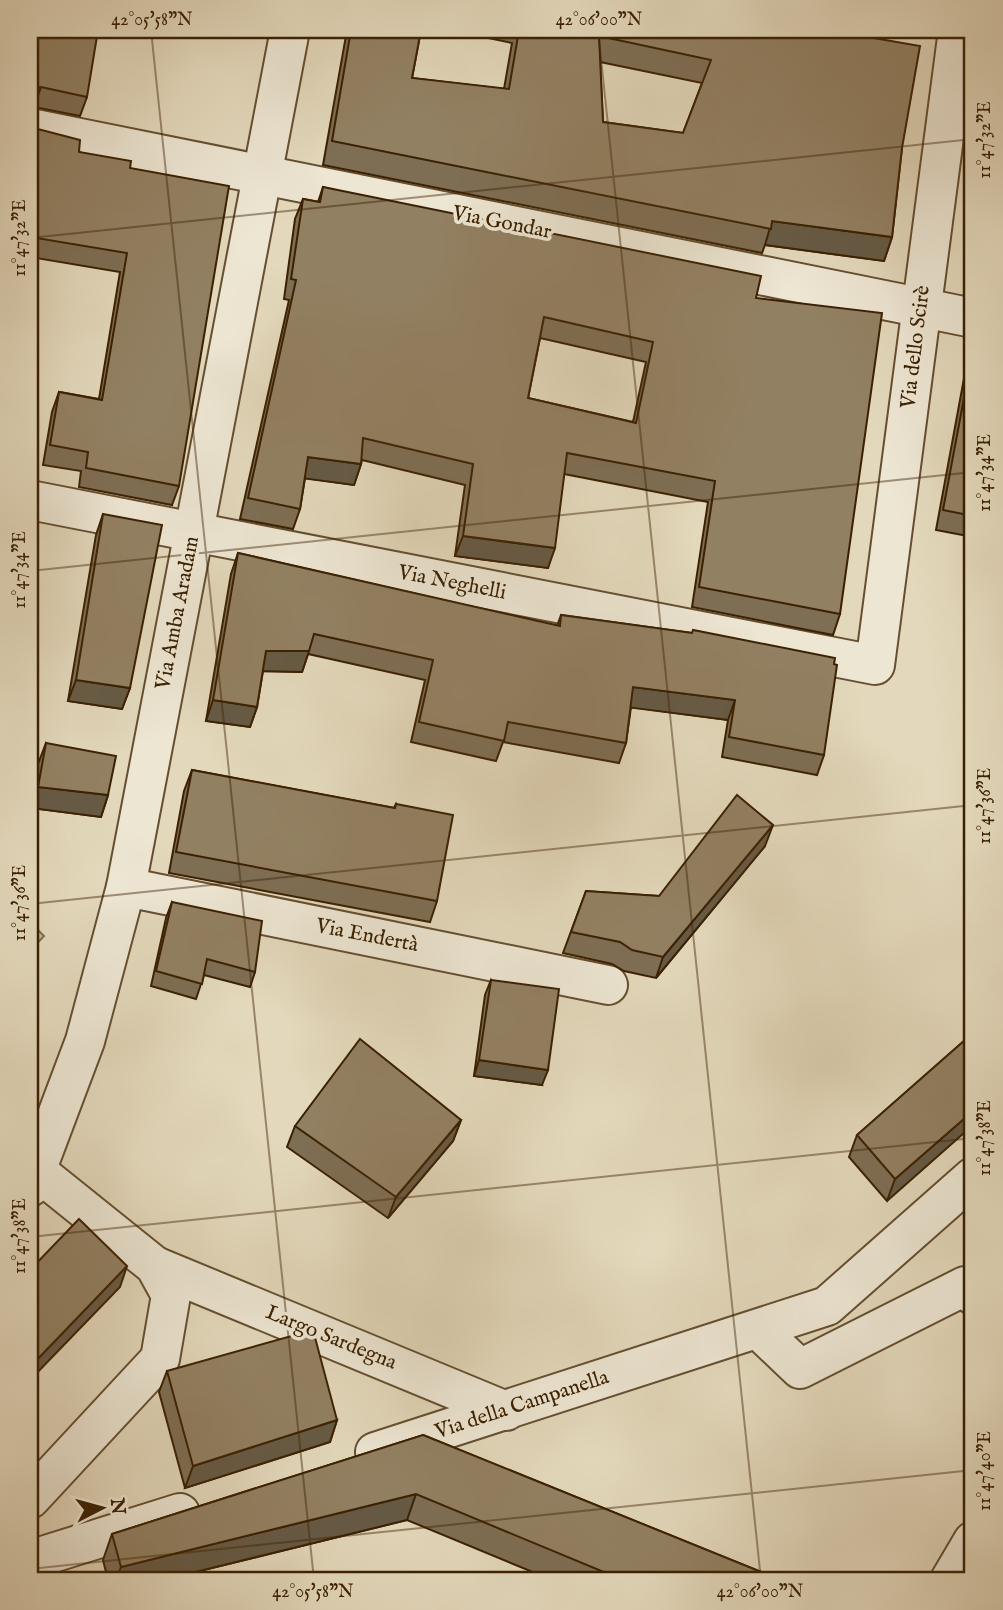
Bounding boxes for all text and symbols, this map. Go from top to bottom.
text: 42°05'58"N [111,9,193,32]
text: 42°06'00"N [556,9,643,32]
text: 11°47'32"E [974,101,997,179]
text: 11°47'32"E [9,199,32,277]
street label: Via Gondar [449,200,554,246]
street label: Via dello Scirè [895,284,937,411]
text: 11°47'34"E [974,434,997,512]
text: 11°47'34"E [9,531,32,609]
street label: Via Amba Aradam [150,534,206,693]
street label: Via Neghelli [395,559,508,607]
text: 11°47'36"E [974,768,997,844]
text: 11°47'36"E [9,865,32,941]
street label: Via Endertà [313,913,421,959]
text: 11°47'38"E [974,1100,997,1176]
text: 11°47'38"E [9,1198,32,1274]
street label: Largo Sardegna [262,1299,401,1377]
street label: Via della Campanella [431,1364,613,1446]
text: 11°47'40"E [974,1431,997,1511]
north arrow [66,1474,136,1544]
text: N [104,1496,130,1516]
text: 42°05'58"N [272,1581,354,1604]
text: 42°06'00"N [717,1581,804,1604]

